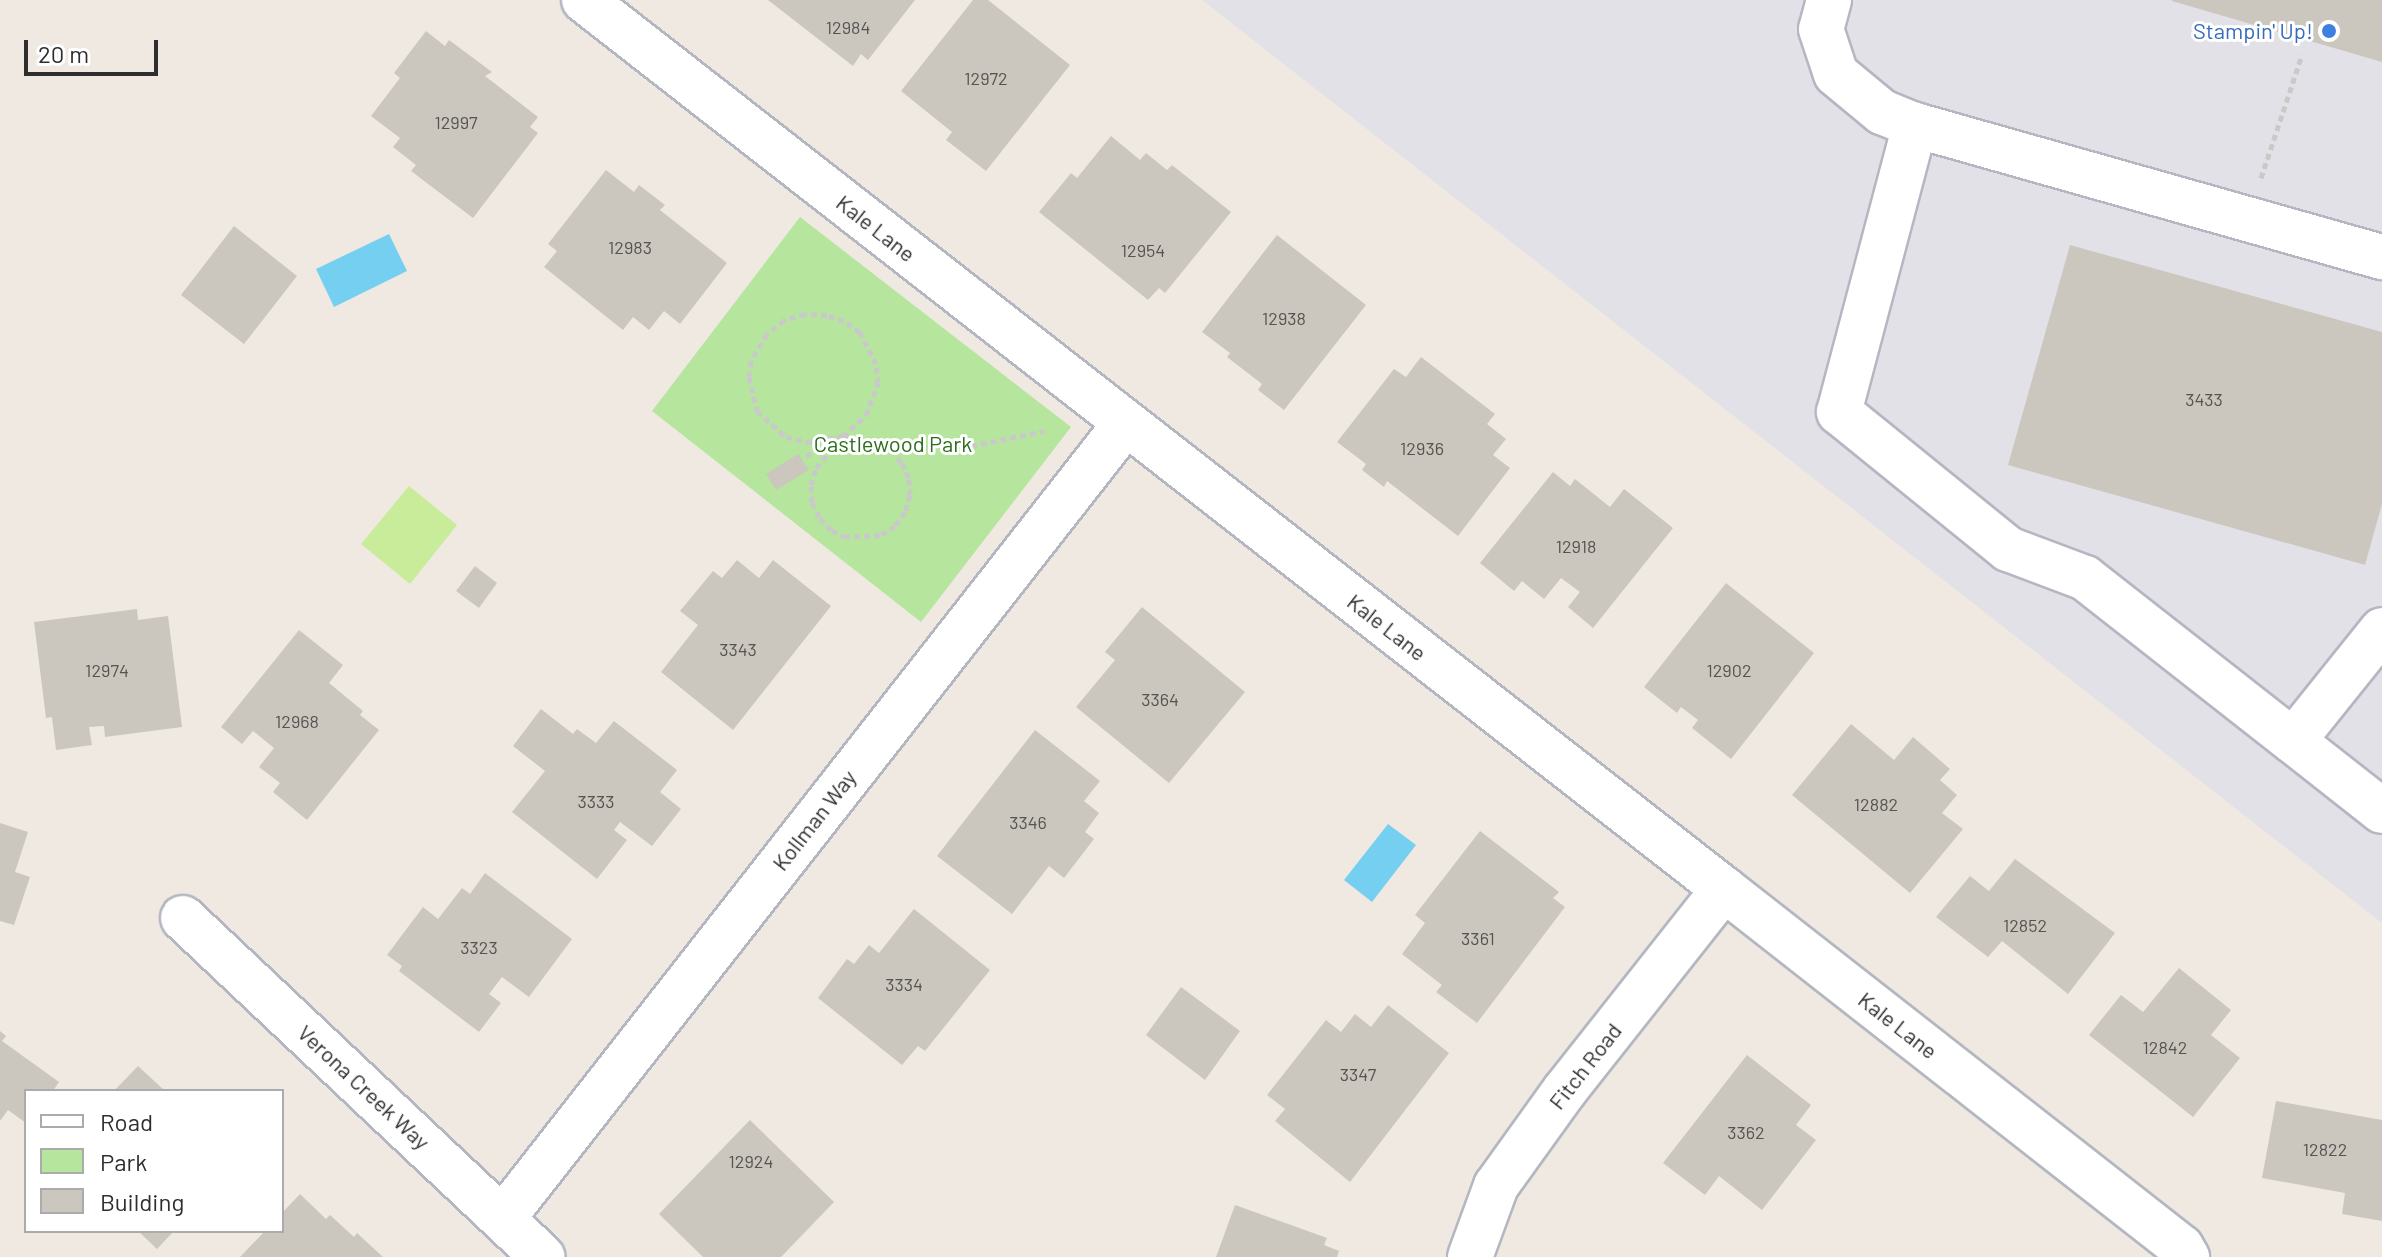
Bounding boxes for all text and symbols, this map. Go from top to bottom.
house number: 12984 [826,16,870,38]
place label: Stampin' Up! [2193,18,2313,44]
marker: Stampin' Up! [2320,22,2338,40]
scale bar [28,24,162,74]
text: 20 m [38,39,89,68]
house number: 12972 [964,67,1008,89]
house number: 12997 [434,111,478,133]
street label: Kale Lane [831,189,921,267]
house number: 12983 [608,236,652,258]
house number: 12954 [1121,239,1165,261]
house number: 12938 [1262,307,1306,329]
house number: 3433 [2185,388,2223,410]
park label: Castlewood Park [814,431,972,457]
house number: 12936 [1400,437,1444,459]
house number: 12918 [1556,535,1596,557]
street label: Kale Lane [1342,588,1432,666]
house number: 3343 [719,638,757,660]
house number: 12974 [85,659,129,681]
house number: 12902 [1706,659,1752,681]
house number: 3364 [1141,688,1179,710]
house number: 12968 [275,710,319,732]
street label: Kollman Way [767,764,861,876]
house number: 3333 [577,790,615,812]
house number: 12882 [1854,793,1898,815]
house number: 3346 [1009,811,1047,833]
house number: 12852 [2003,914,2047,936]
house number: 3361 [1461,927,1495,949]
house number: 3323 [460,936,498,958]
house number: 3334 [885,973,923,995]
street label: Kale Lane [1853,986,1943,1064]
street label: Fitch Road [1543,1018,1627,1114]
street label: Verona Creek Way [293,1019,435,1155]
house number: 12842 [2143,1036,2187,1058]
house number: 3347 [1340,1063,1376,1085]
legend [24,1089,284,1233]
text: Road [100,1107,153,1136]
house number: 3362 [1727,1121,1765,1143]
house number: 12822 [2303,1138,2347,1160]
text: Park [100,1147,147,1176]
house number: 12924 [729,1150,773,1172]
text: Building [100,1187,184,1216]

